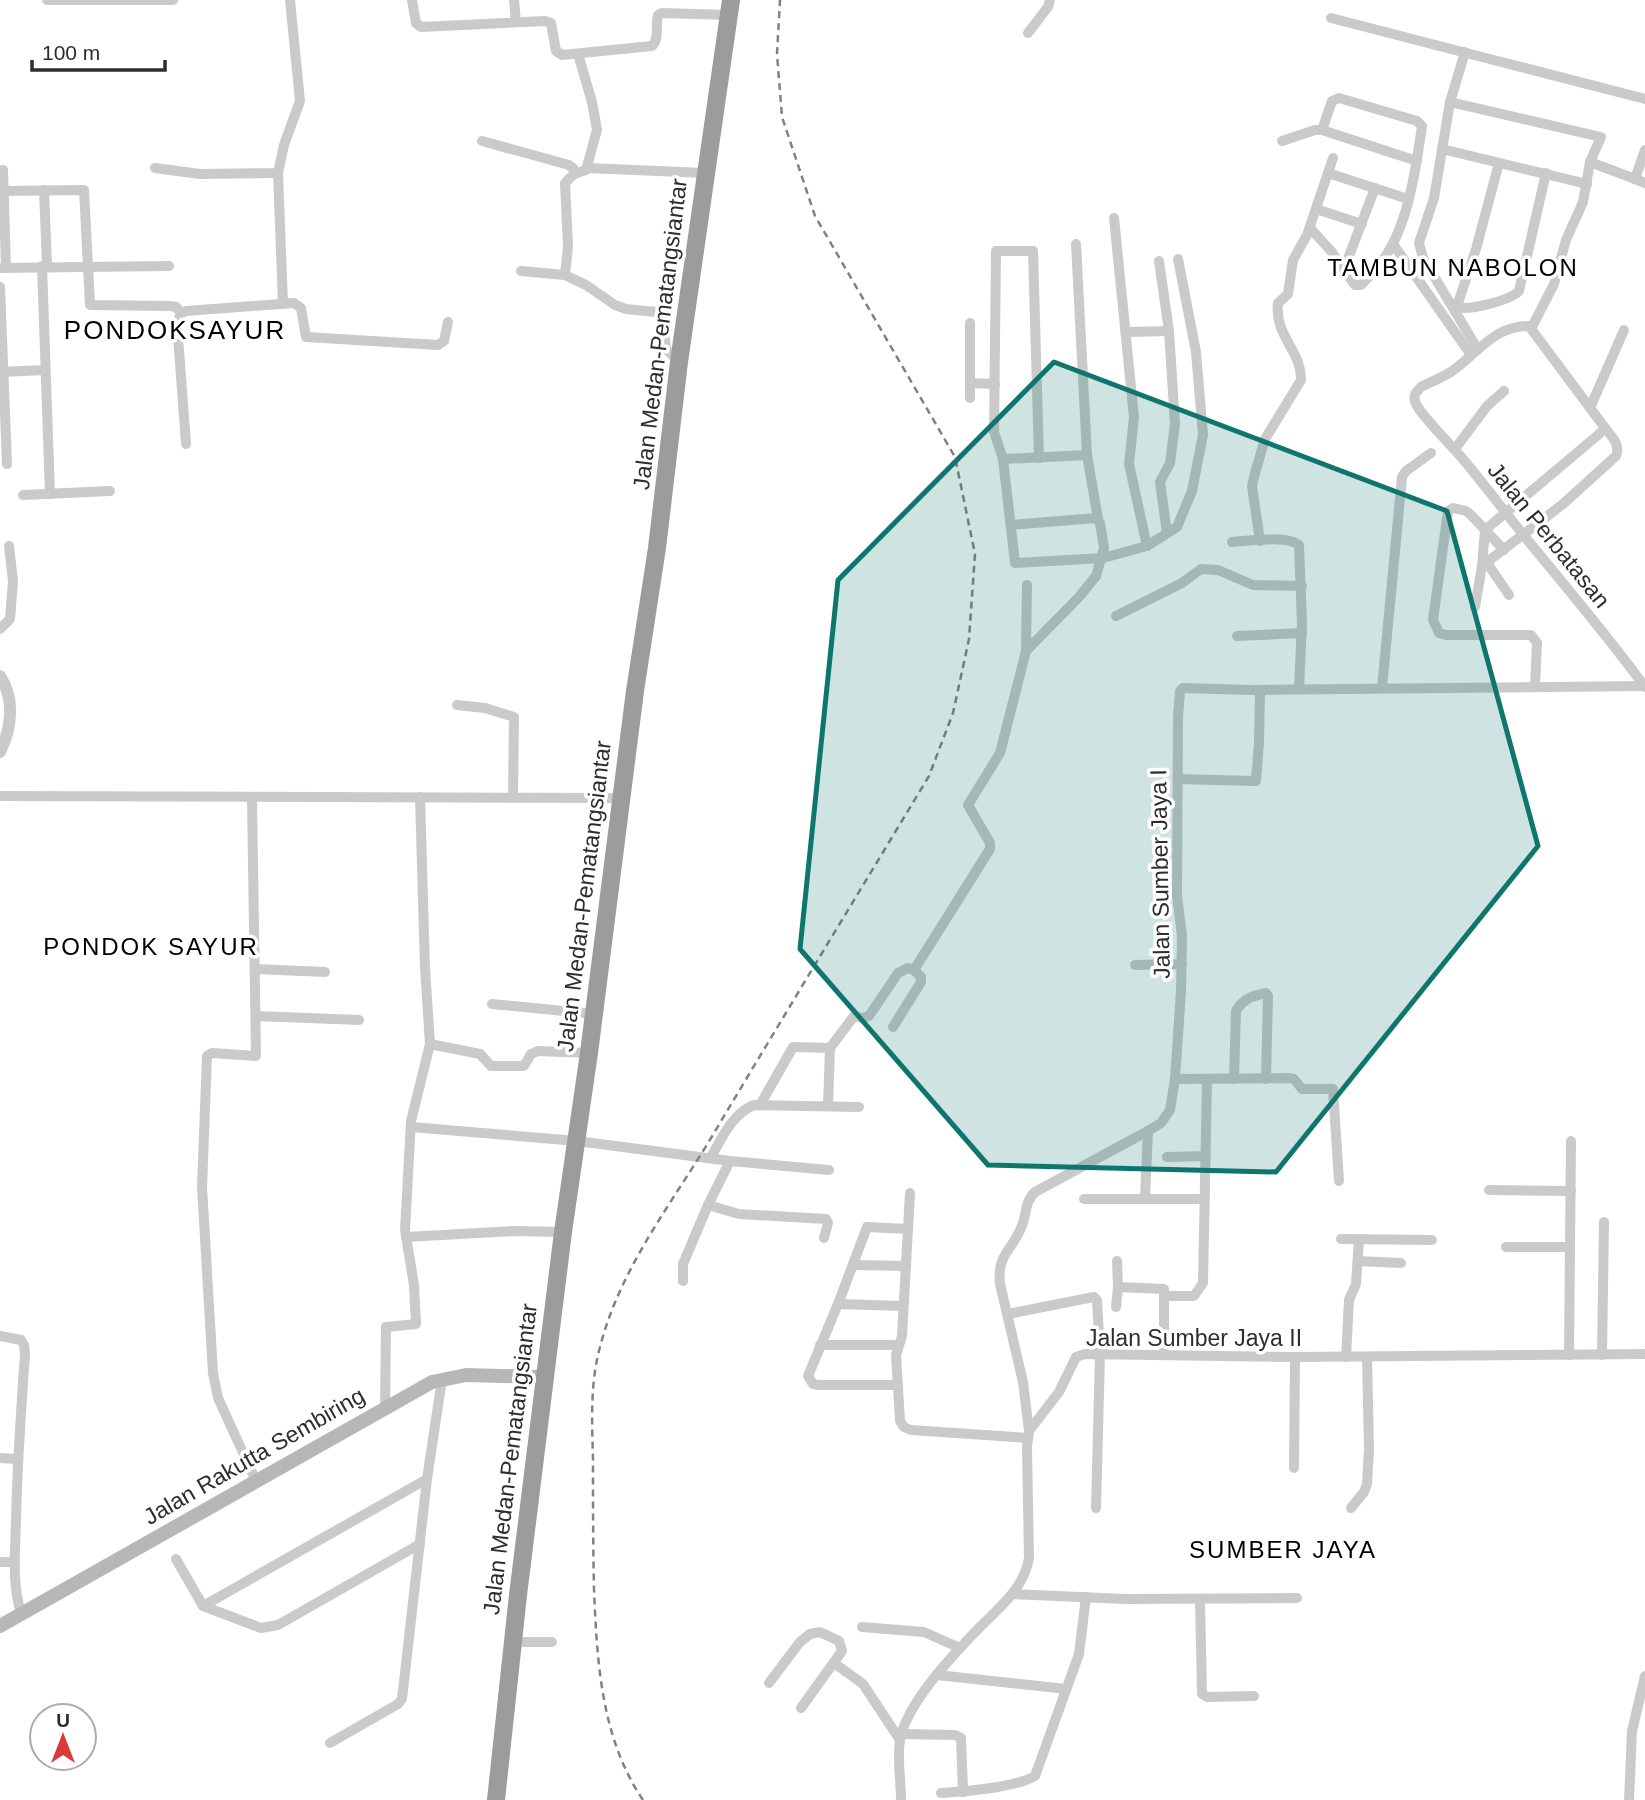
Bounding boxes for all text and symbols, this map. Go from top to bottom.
scale bar [32,28,164,72]
text: 100 m [42,41,100,64]
street label: Jalan Medan-Pematangsiantar [628,177,692,491]
district label: TAMBUN NABOLON [1327,254,1579,281]
district label: PONDOKSAYUR [64,315,286,345]
street label: Jalan Perbatasan [1483,457,1615,613]
street label: Jalan Medan-Pematangsiantar [552,739,616,1053]
street label: Jalan Sumber Jaya I [1145,769,1175,979]
district label: PONDOK SAYUR [43,933,259,960]
street label: Jalan Medan-Pematangsiantar [478,1302,542,1616]
street label: Jalan Sumber Jaya II [1086,1325,1302,1351]
street label: Jalan Rakutta Sembiring [139,1382,369,1530]
district label: SUMBER JAYA [1189,1536,1377,1563]
north arrow [28,1702,98,1772]
text: U [56,1710,70,1731]

